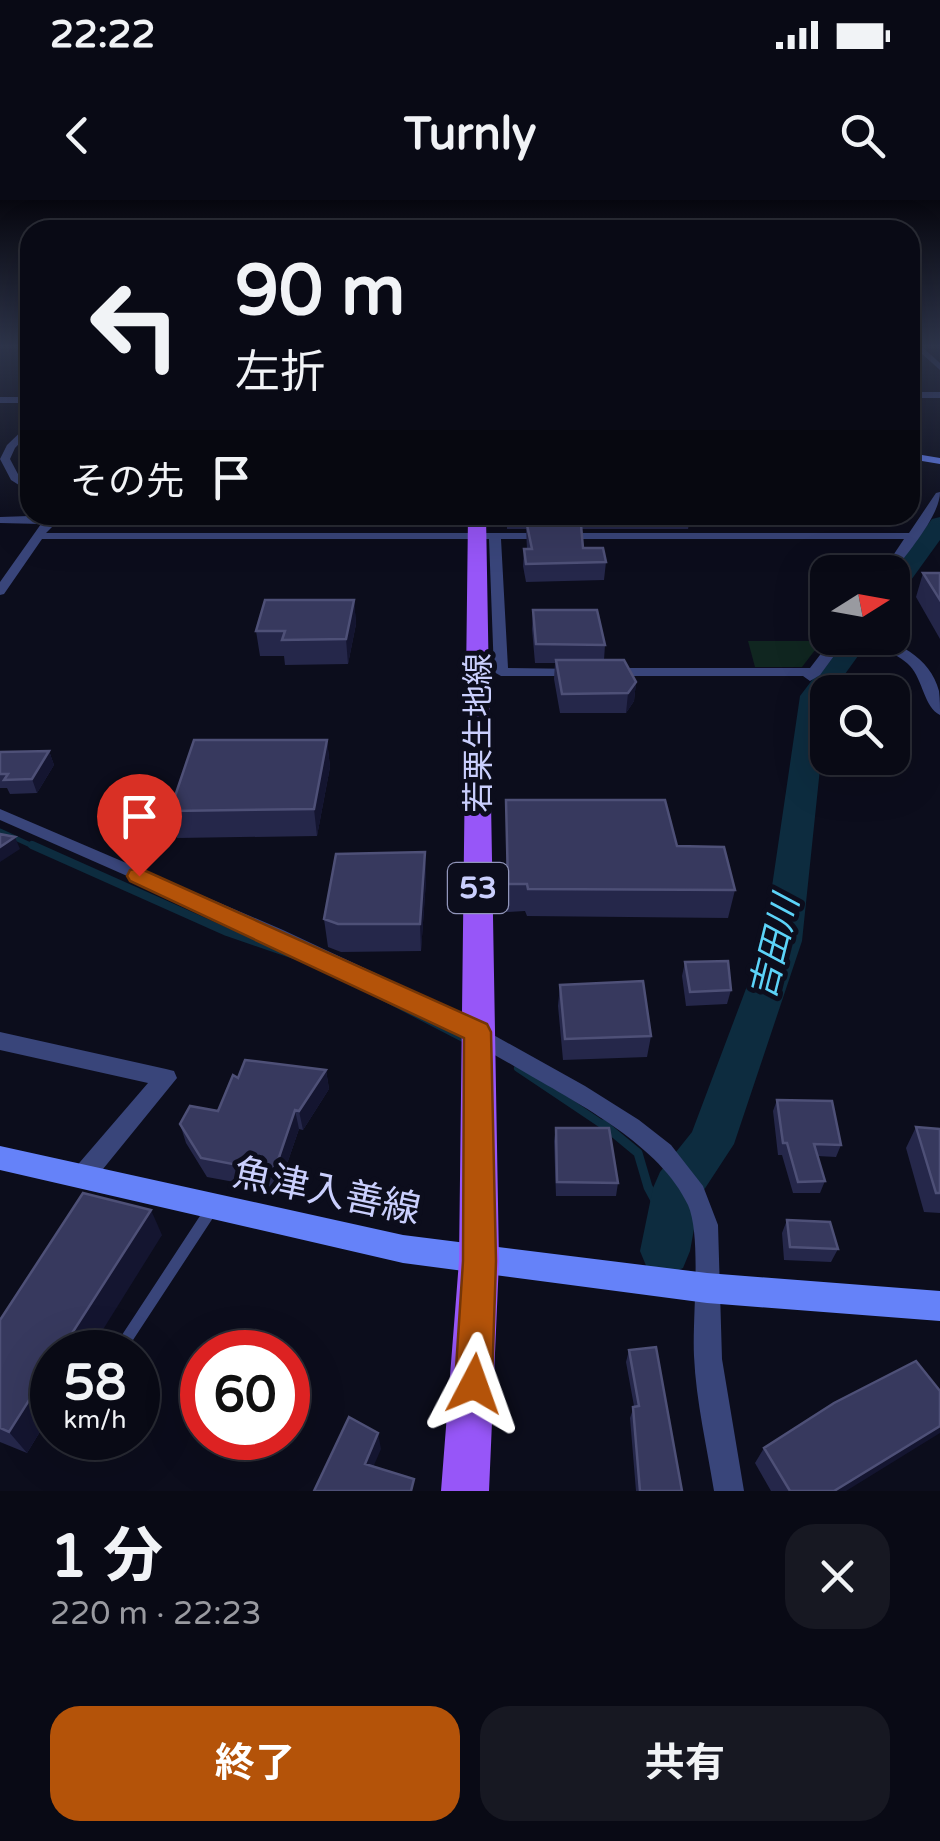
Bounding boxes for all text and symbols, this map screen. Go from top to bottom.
text: 22:22 [50,12,155,58]
icon: back [50,108,105,163]
text: Turnly [404,108,536,162]
icon: search [835,108,890,163]
text: 90 m [235,250,405,334]
icon: left [70,260,200,390]
text: 左折 [235,346,325,400]
icon: arrive [204,450,259,505]
text: その先 [70,459,184,505]
north arrow [810,555,910,655]
map controls [810,555,910,775]
street label: 若栗生地線 [460,653,498,813]
button: search [810,675,910,775]
pin [97,774,182,877]
icon: arrive [112,789,167,844]
road number: 53 [448,863,508,913]
water label: 吉田川 [742,887,809,1003]
street label: 魚津入善線 [229,1150,425,1234]
speed limit sign: 60 [180,1330,310,1460]
position arrow [422,1332,526,1436]
text: 58 [64,1353,126,1413]
text: km/h [64,1405,126,1435]
text: 1 分 [50,1521,163,1593]
button: close [785,1524,890,1629]
text: 220 m · 22:23 [50,1595,262,1633]
button: 終了 [50,1706,460,1821]
button: 共有 [480,1706,890,1821]

